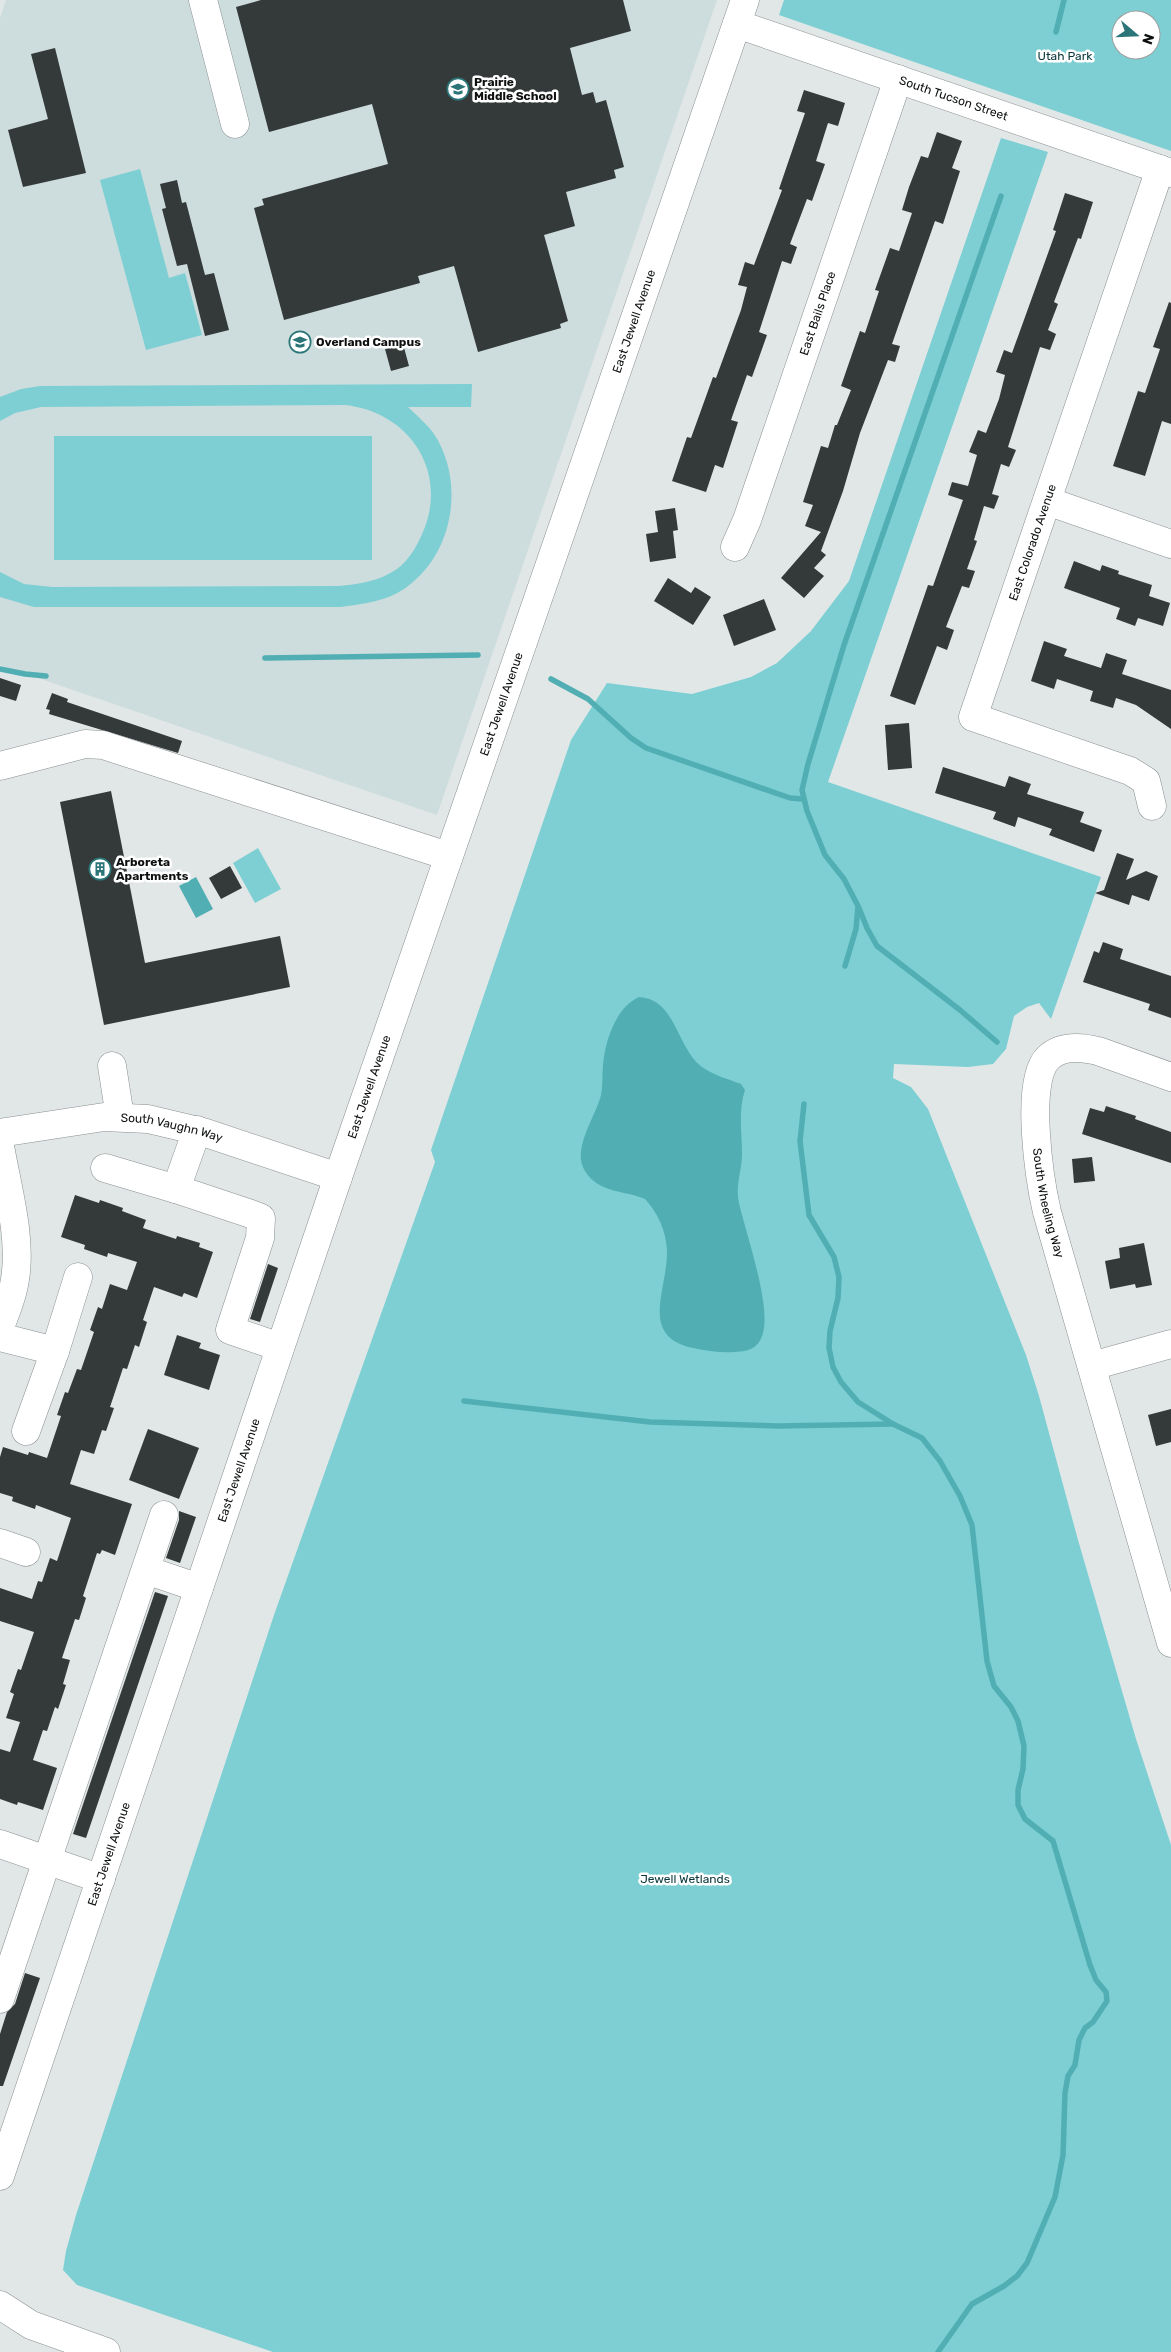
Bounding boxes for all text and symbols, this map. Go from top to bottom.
north arrow [1111,10,1161,60]
text: N [1138,32,1157,47]
park label: Utah Park [1038,49,1093,63]
street label: South Tucson Street [897,73,1010,124]
place label: Prairie Middle School [474,75,557,103]
school or university icon: Prairie Middle School [446,77,470,101]
street label: East Jewell Avenue [610,267,658,375]
street label: East Bails Place [797,269,839,357]
school or university icon: Overland Campus [288,330,312,354]
place label: Overland Campus [316,335,421,349]
street label: East Colorado Avenue [1006,482,1059,603]
street label: East Jewell Avenue [477,650,526,758]
place label: Arboreta Apartments [116,855,189,883]
building icon: Arboreta Apartments [88,857,112,881]
street label: East Jewell Avenue [345,1033,394,1140]
street label: South Vaughn Way [120,1111,225,1145]
street label: South Wheeling Way [1030,1147,1067,1260]
street label: East Jewell Avenue [215,1416,263,1524]
street label: East Jewell Avenue [85,1800,133,1908]
park label: Jewell Wetlands [640,1872,730,1886]

